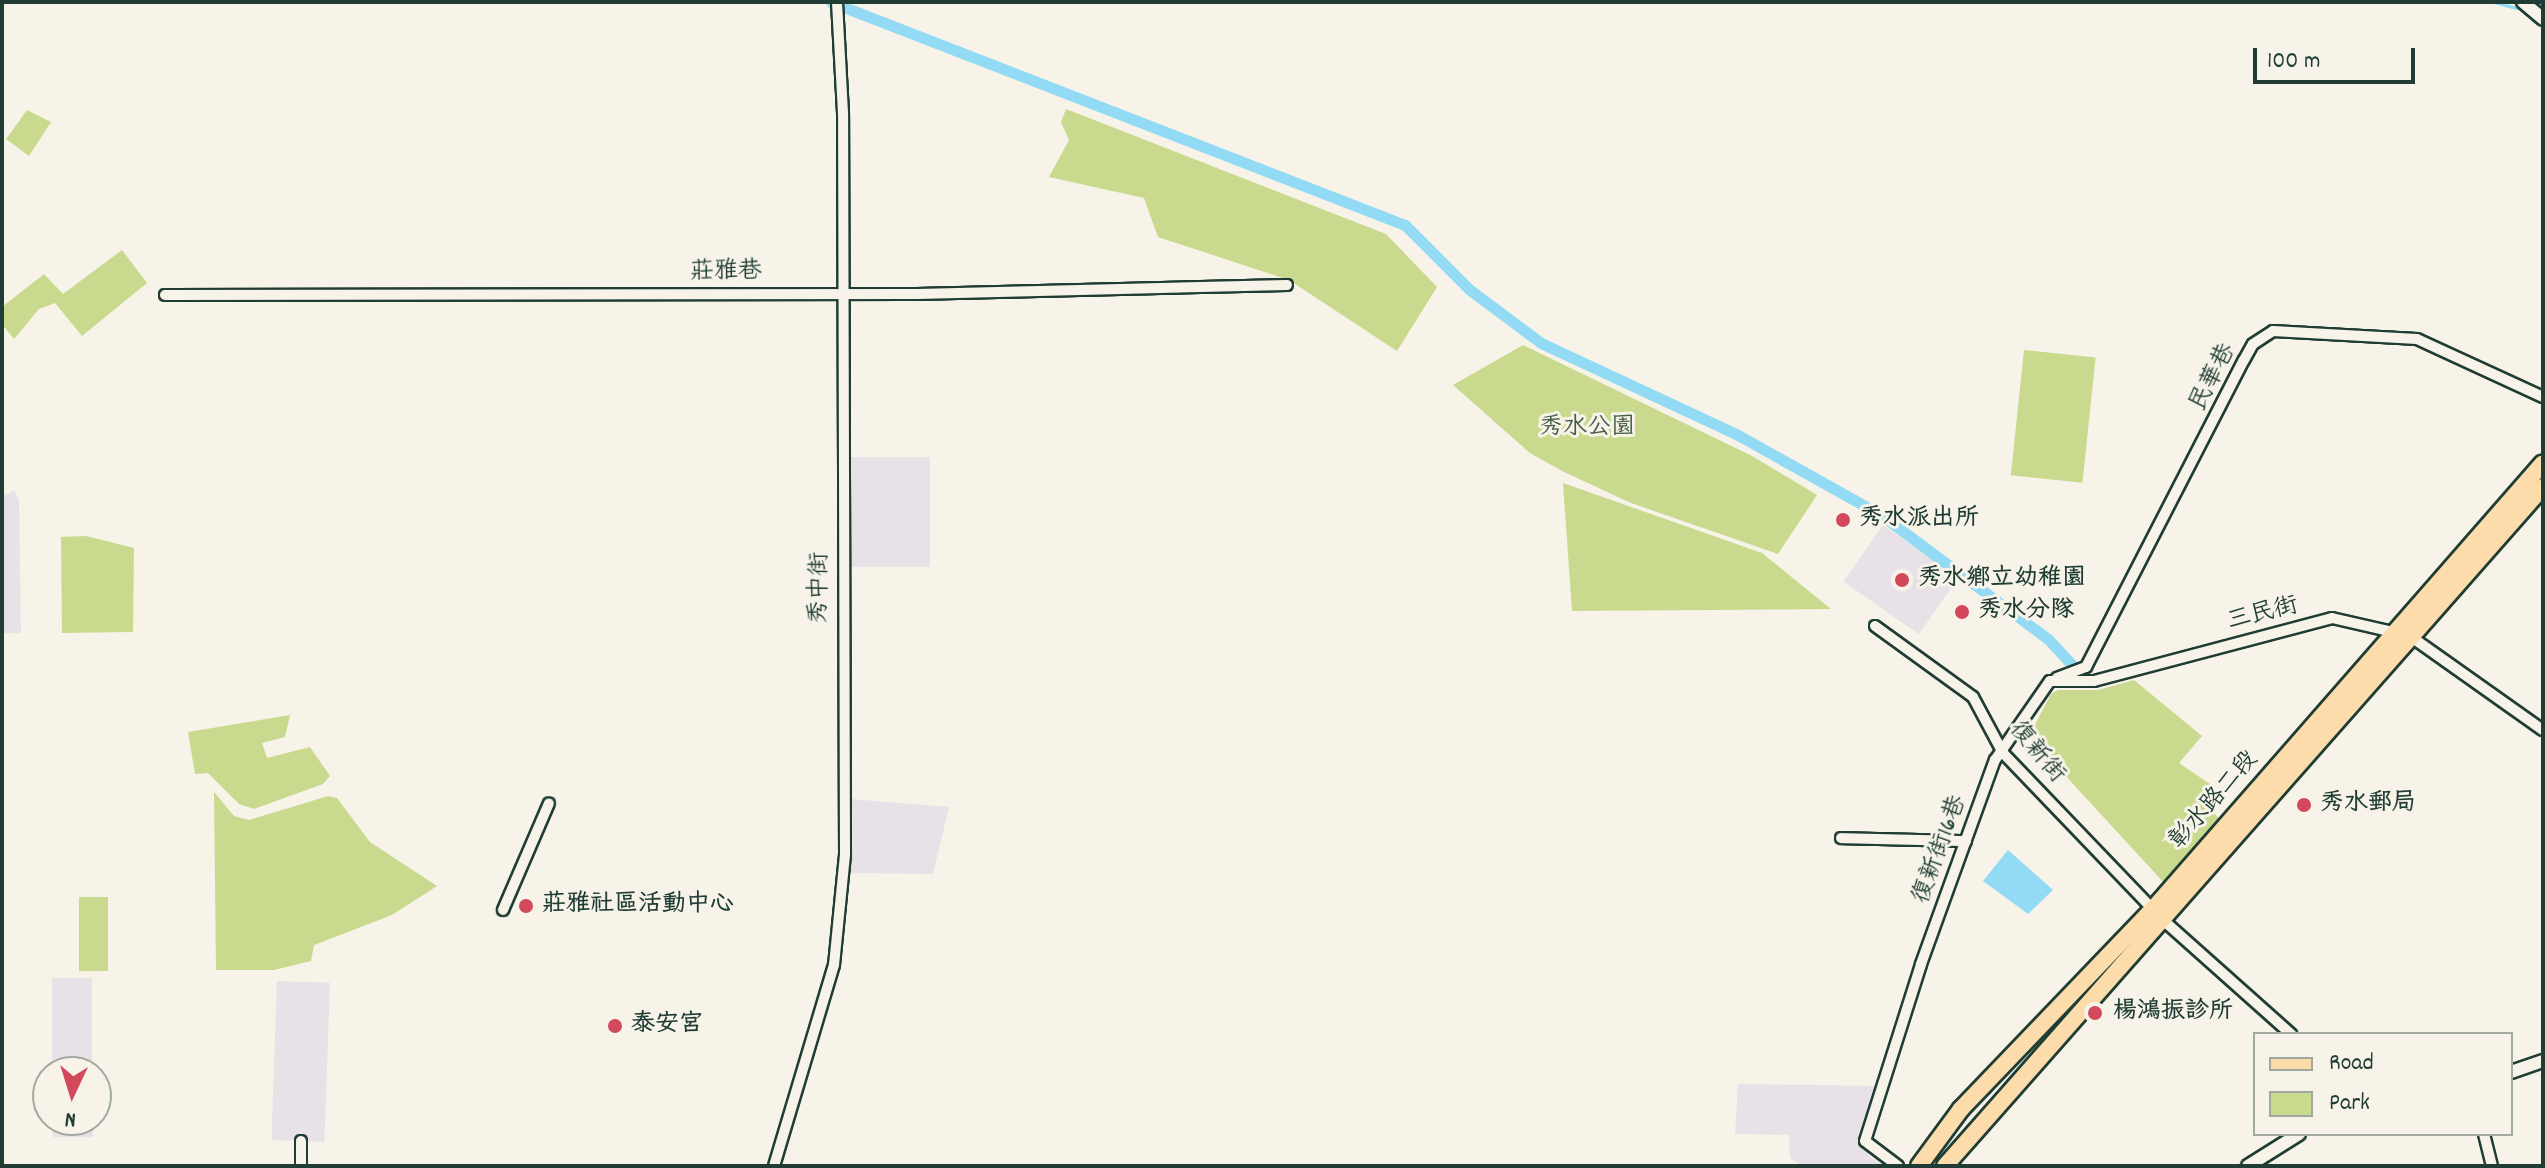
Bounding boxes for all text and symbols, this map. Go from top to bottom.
scale bar [2257,32,2419,82]
text: 100 m [2267,45,2320,79]
street label: 莊雅巷 [690,258,762,288]
street label: 民華巷 [2185,339,2243,417]
park label: 秀水公園 [1539,415,1635,443]
place label: 秀水派出所 [1859,506,1979,534]
marker: 秀水派出所 [1834,511,1852,529]
street label: 秀中街 [806,552,836,624]
place label: 秀水鄉立幼稚園 [1918,566,2086,594]
marker: 秀水鄉立幼稚園 [1893,571,1911,589]
street label: 三民街 [2225,592,2301,638]
place label: 秀水分隊 [1978,598,2074,626]
marker: 秀水分隊 [1953,603,1971,621]
street label: 復新街 [2002,716,2070,790]
street label: 彰水路二段 [2165,746,2265,856]
place label: 秀水郵局 [2320,791,2416,819]
street label: 復新街16巷 [1908,792,1974,908]
marker: 秀水郵局 [2295,796,2313,814]
place label: 莊雅社區活動中心 [542,892,734,920]
marker: 莊雅社區活動中心 [517,897,535,915]
place label: 楊鴻振診所 [2113,999,2233,1027]
marker: 楊鴻振診所 [2084,1002,2106,1024]
place label: 泰安宮 [631,1012,703,1040]
marker: 泰安宮 [606,1017,624,1035]
legend [2253,1032,2513,1136]
text: Road [2329,1047,2374,1081]
north arrow [32,1056,112,1136]
text: Park [2329,1087,2370,1121]
text: N [64,1103,77,1134]

